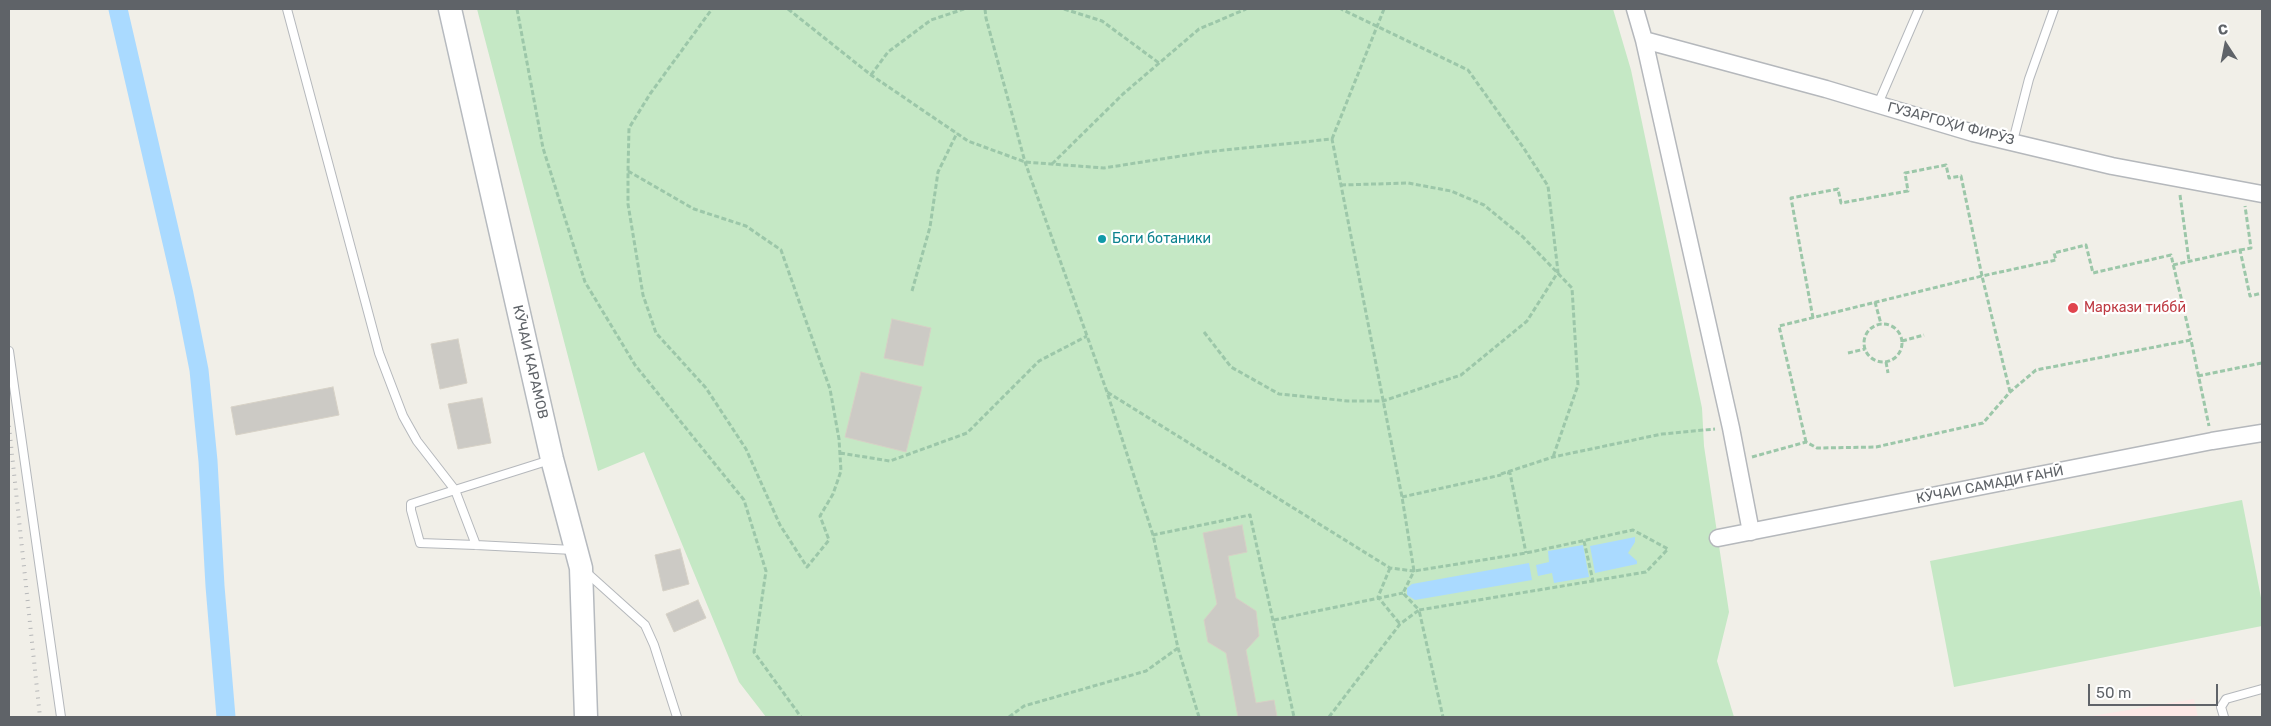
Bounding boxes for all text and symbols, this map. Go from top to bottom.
north arrow [2201,20,2251,70]
text: С [2217,21,2229,39]
street label: ГУЗАРГОҲИ ФИРӮЗ [1886,99,2016,149]
place label: Боги ботаники [1112,231,1211,247]
marker: Боги ботаники [1096,233,1108,245]
place label: Маркази тиббӣ [2084,300,2186,316]
marker: Маркази тиббӣ [2066,301,2080,315]
street label: КӮЧАИ КАРАМОВ [509,303,551,421]
street label: КӮЧАИ САМАДИ ҒАНӢ [1915,462,2065,508]
scale bar [2091,674,2221,706]
text: 50 m [2096,684,2131,702]

